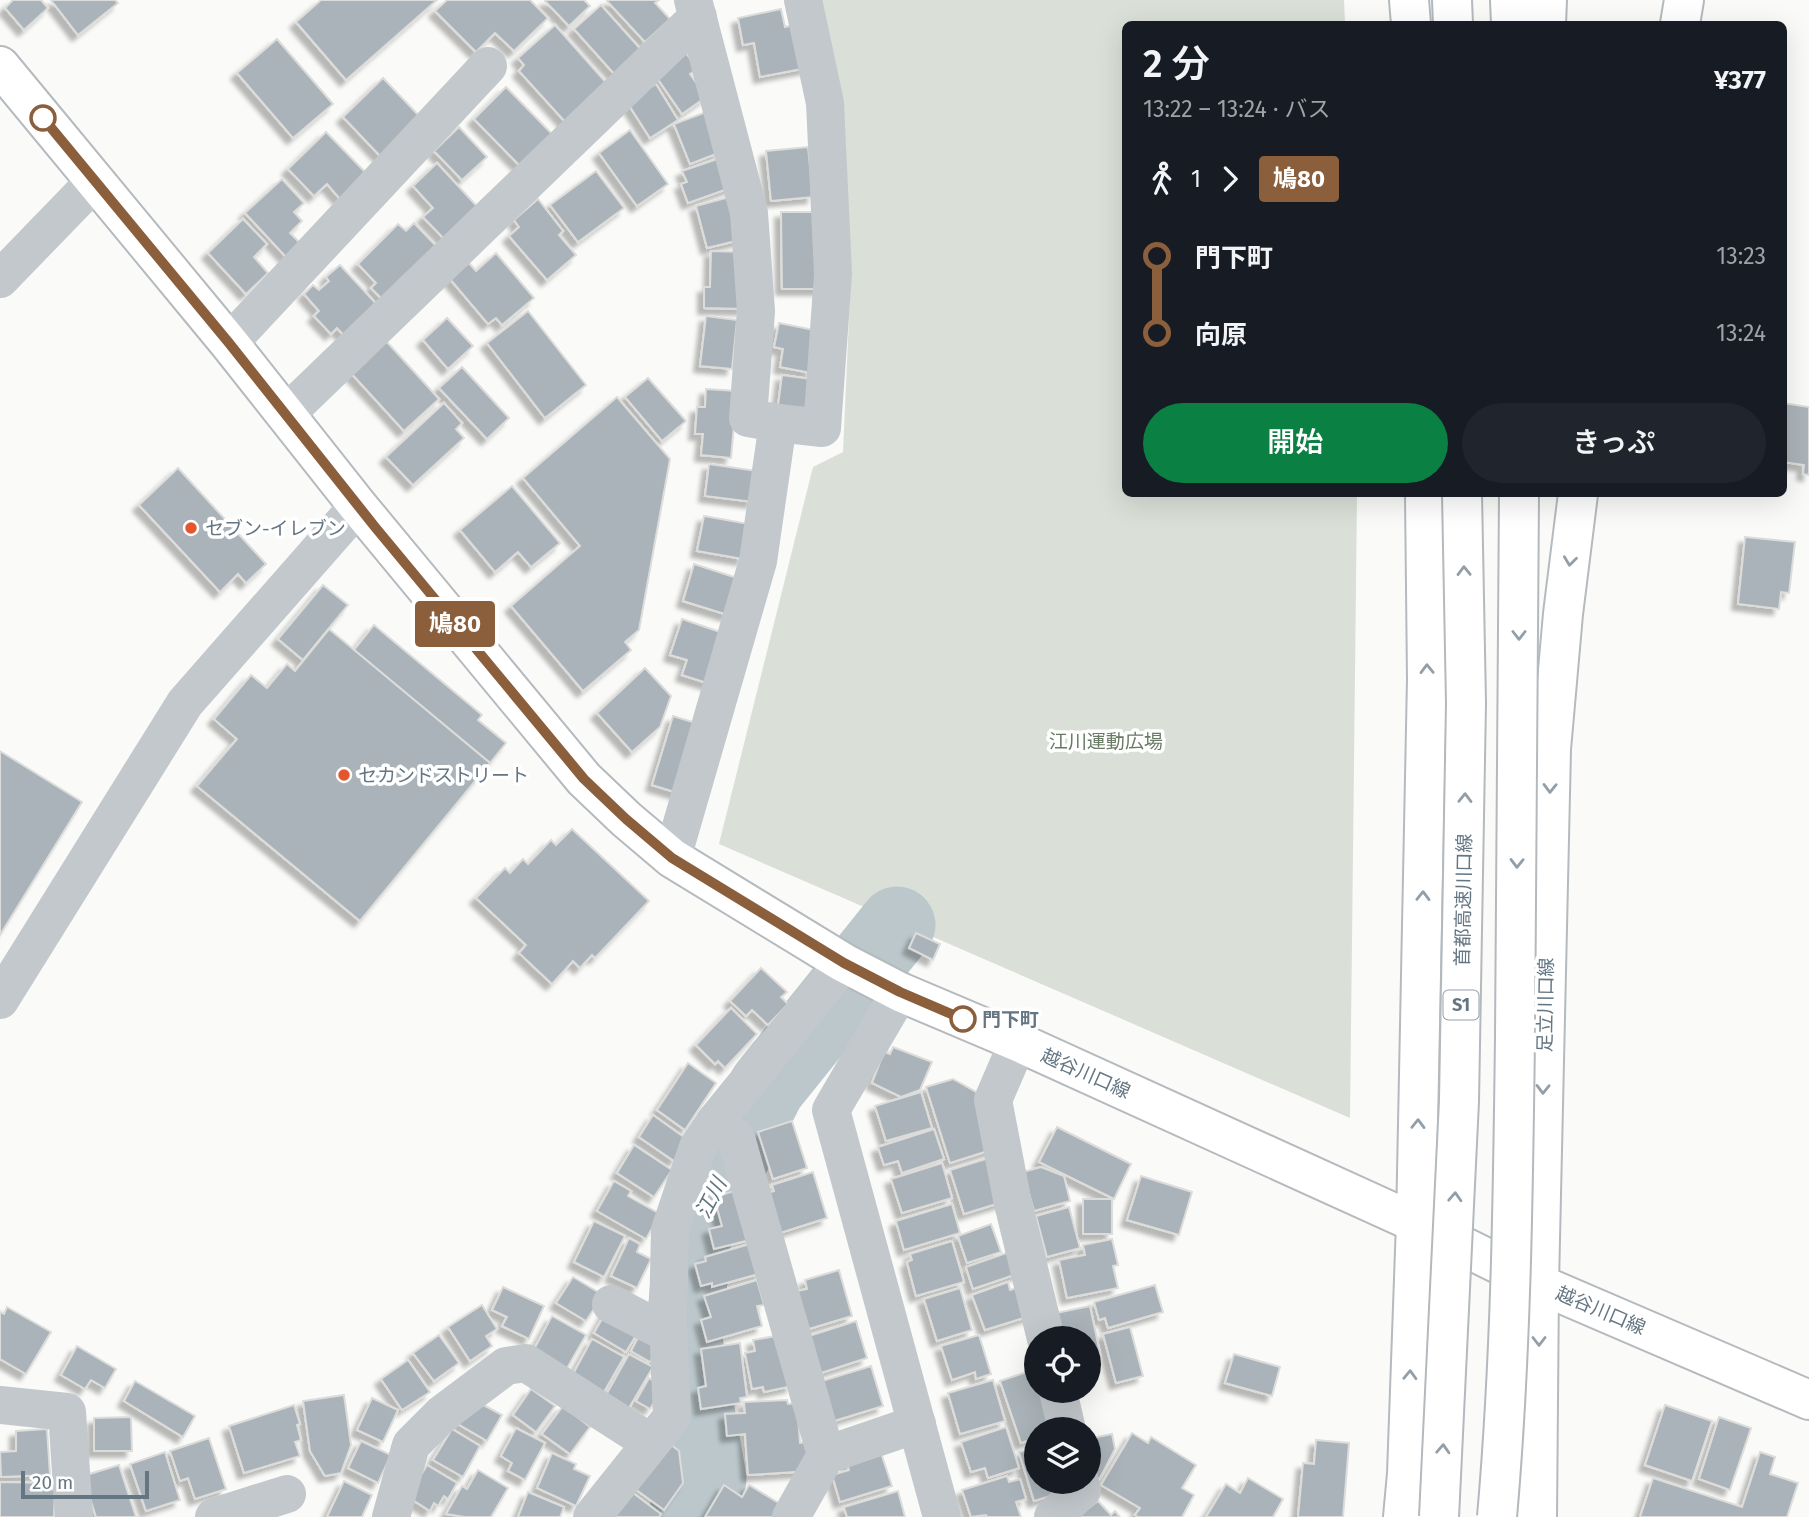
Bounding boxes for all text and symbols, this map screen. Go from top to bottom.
text: 2 分 [1143,41,1210,87]
text: ¥377 [1714,65,1766,96]
text: 13:22 – 13:24 · バス [1143,95,1331,123]
unlabelled marker [30,105,56,131]
icon: walk [1143,160,1181,198]
icon: forward [1211,160,1249,198]
text: 1 [1191,165,1201,193]
text: 鳩80 [1273,165,1325,193]
text: 13:23 [1716,242,1766,270]
text: 門下町 [1195,243,1273,274]
text: 13:24 [1716,319,1766,347]
text: 向原 [1195,320,1247,351]
button: 開始 [1143,403,1448,483]
button: きっぷ [1462,403,1766,483]
place label: セブン-イレブン [205,517,346,540]
marker: セブン-イレブン [183,520,199,536]
one-way arrow [1562,555,1577,567]
one-way arrow [1456,565,1471,576]
line badge: 鳩80 [415,601,495,647]
text: 鳩80 [429,610,481,638]
one-way arrow [1511,630,1527,641]
one-way arrow [1419,663,1435,673]
park label: 江川運動広場 [1049,730,1163,753]
place label: セカンドストリート [358,764,529,787]
marker: セカンドストリート [336,767,352,783]
one-way arrow [1543,783,1558,794]
one-way arrow [1457,793,1472,804]
street label: 首都高速川口線 [1451,833,1476,967]
one-way arrow [1509,858,1525,868]
one-way arrow [1415,890,1431,901]
street label: 足立川口線 [1533,957,1558,1053]
road number: S1 [1444,990,1478,1020]
marker: 門下町 [950,1006,976,1032]
place label: 門下町 [982,1008,1039,1031]
street label: 越谷川口線 [1038,1044,1134,1103]
one-way arrow [1536,1084,1551,1095]
one-way arrow [1410,1118,1426,1128]
water label: 江川 [690,1172,733,1223]
one-way arrow [1447,1191,1462,1202]
street label: 越谷川口線 [1553,1281,1649,1340]
map controls [1024,1326,1101,1494]
button: locate [1024,1326,1101,1403]
one-way arrow [1531,1335,1546,1346]
one-way arrow [1403,1370,1418,1381]
button: layers [1024,1417,1101,1494]
one-way arrow [1435,1443,1450,1454]
scale bar [21,1468,149,1500]
text: 20 m [32,1471,73,1494]

